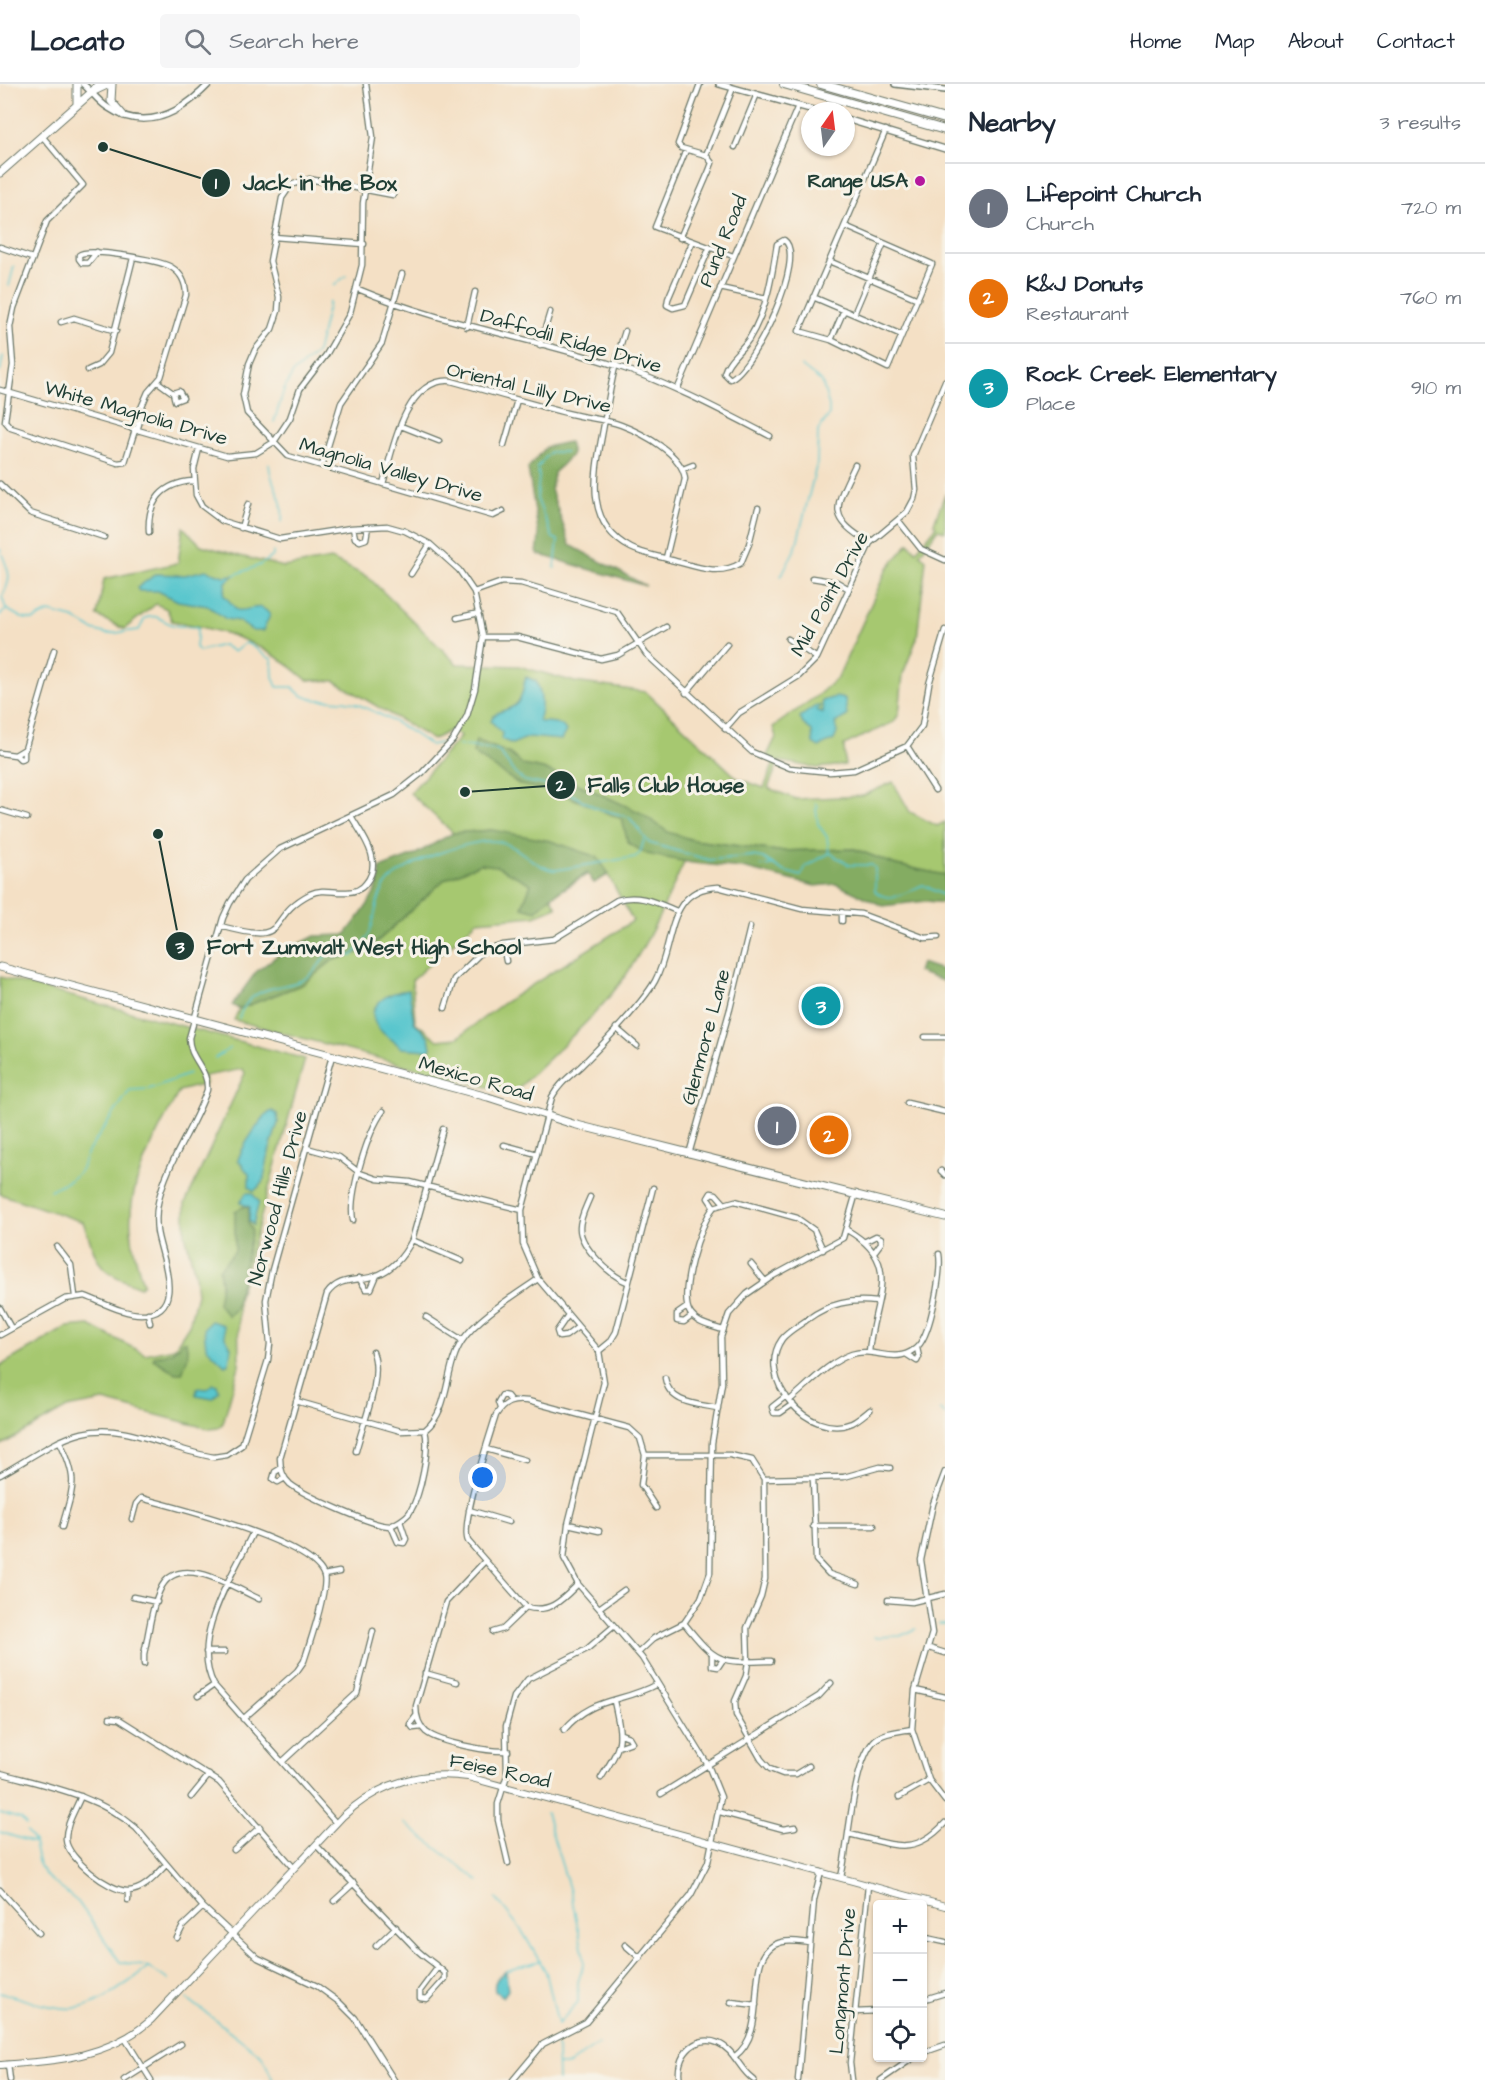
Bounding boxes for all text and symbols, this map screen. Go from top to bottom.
search box [160,14,580,68]
text: Locato [30,22,124,61]
icon: search [181,25,214,58]
text: Search here [229,26,359,57]
text: Home [1130,27,1182,56]
text: Map [1215,27,1255,56]
text: About [1288,27,1344,56]
text: Contact [1377,27,1455,56]
north arrow [801,102,855,156]
text: Nearby [969,105,1056,141]
text: 3 results [1379,109,1461,137]
callout: Jack in the Box [201,164,408,203]
place label: Range USA [808,167,908,196]
text: Jack in the Box [242,169,398,198]
text: 1 [215,171,218,196]
marker: Range USA [913,174,927,188]
text: Lifepoint Church [1026,179,1201,210]
street label: Pund Road [692,191,754,291]
text: 1 [987,194,990,222]
text: 720 m [1401,194,1461,222]
text: Church [1026,210,1094,238]
text: K&J Donuts [1026,269,1143,300]
text: 2 [983,284,994,312]
text: 760 m [1400,284,1461,312]
text: Restaurant [1026,300,1129,328]
street label: Daffodil Ridge Drive [477,302,665,381]
street label: Oriental Lilly Drive [444,355,614,422]
text: Rock Creek Elementary [1026,359,1277,390]
street label: White Magnolia Drive [41,373,231,454]
text: 3 [983,374,994,402]
text: 910 m [1411,374,1461,402]
text: Place [1026,390,1076,418]
street label: Magnolia Valley Drive [296,430,486,511]
street label: Mid Point Drive [784,526,876,662]
callout: Falls Club House [546,765,757,804]
text: Falls Club House [588,771,745,800]
text: 2 [555,773,567,798]
callout: Fort Zumwalt West High School [165,927,534,966]
text: Fort Zumwalt West High School [207,933,522,964]
text: 3 [174,935,185,960]
street label: Glenmore Lane [674,966,738,1108]
pin: 3 [802,984,840,1028]
street label: Mexico Road [416,1049,536,1109]
pin: 1 [758,1104,796,1148]
street label: Norwood Hills Drive [241,1108,315,1288]
pin: 2 [810,1112,848,1158]
your location [468,1463,497,1492]
street label: Feise Road [447,1747,553,1795]
map controls [873,1900,927,2062]
button: + [873,1900,927,1954]
street label: Longmont Drive [823,1907,864,2055]
button: − [873,1954,927,2008]
button: locate [873,2008,927,2062]

